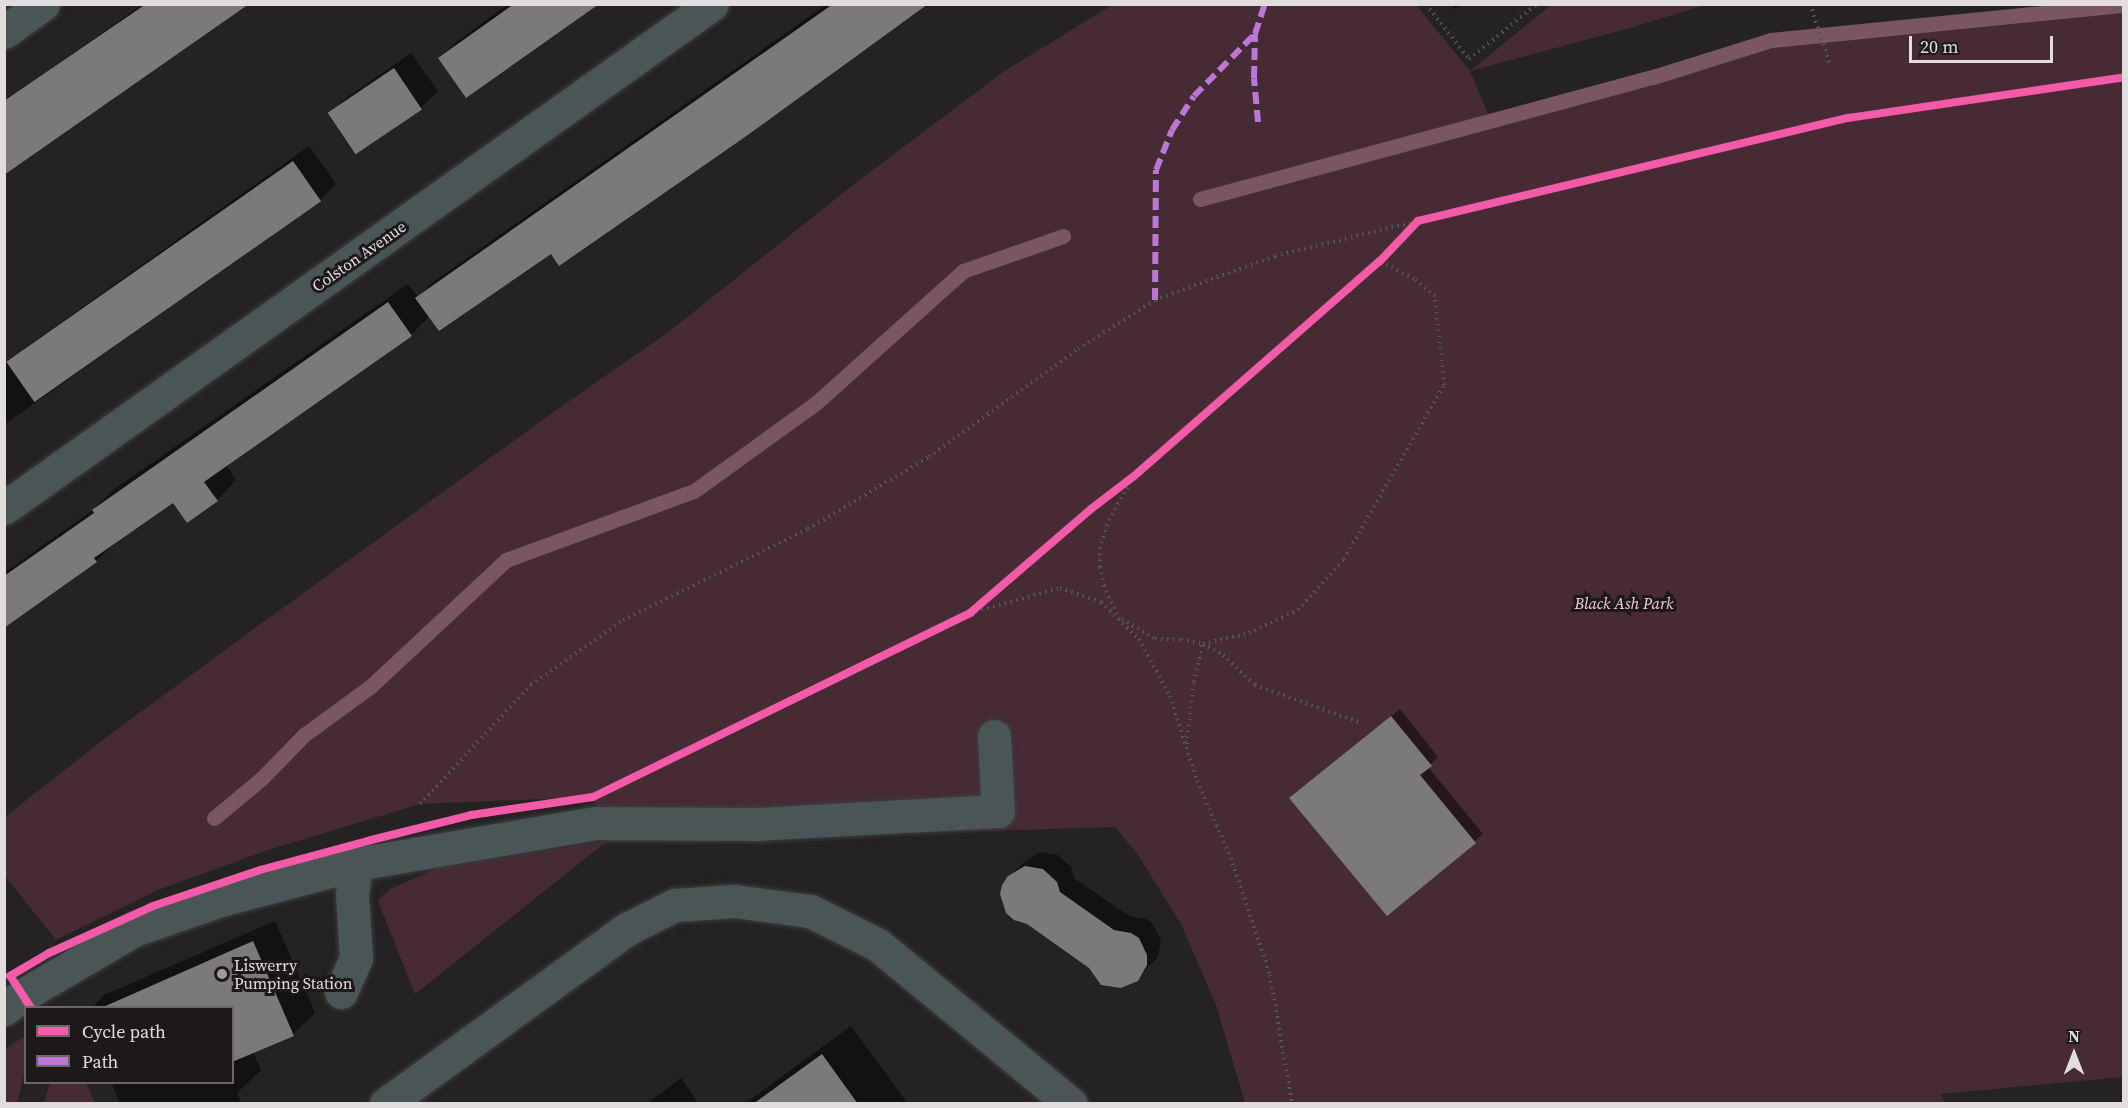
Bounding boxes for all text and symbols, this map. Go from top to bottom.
scale bar [1912,24,2056,62]
text: 20 m [1920,34,1958,59]
street label: Colston Avenue [308,216,410,296]
park label: Black Ash Park [1574,593,1674,613]
place label: Liswerry Pumping Station [234,955,353,993]
marker: Liswerry Pumping Station [215,967,229,981]
legend [24,1006,234,1084]
text: Cycle path [82,1019,166,1044]
north arrow [2044,1024,2104,1084]
text: N [2068,1025,2080,1047]
text: Path [82,1049,118,1074]

